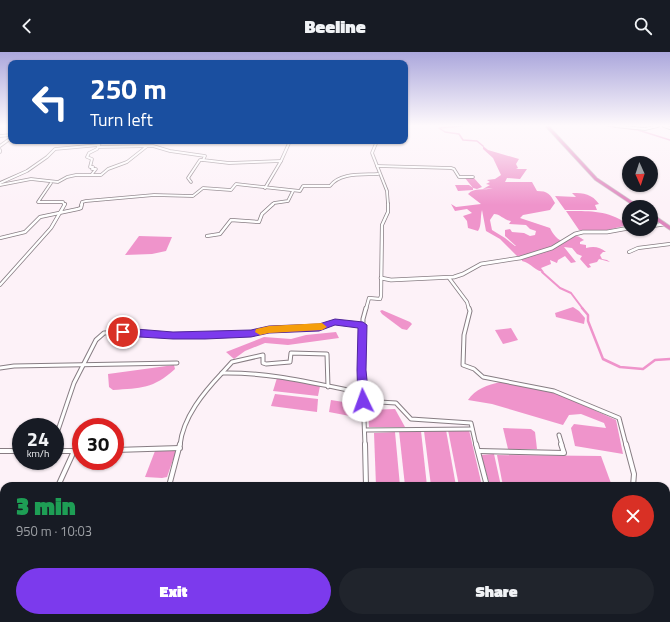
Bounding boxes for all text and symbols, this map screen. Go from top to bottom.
text: Beeline [304,13,366,40]
icon: back [16,15,38,37]
icon: search [632,15,654,37]
text: 250 m [90,67,167,110]
icon: left [24,76,76,128]
text: Turn left [90,106,153,133]
north arrow [622,156,658,192]
map controls [622,156,658,236]
button: layers [622,200,658,236]
pin [106,315,140,349]
icon: arrive [112,321,134,343]
position arrow [342,380,384,422]
speed limit sign: 30 [72,418,124,470]
text: 24 [27,423,49,454]
text: km/h [27,446,49,461]
text: 3 min [16,488,76,524]
button: close [612,495,654,537]
text: 950 m · 10:03 [16,521,92,541]
button: Exit [16,568,331,614]
button: Share [339,568,654,614]

